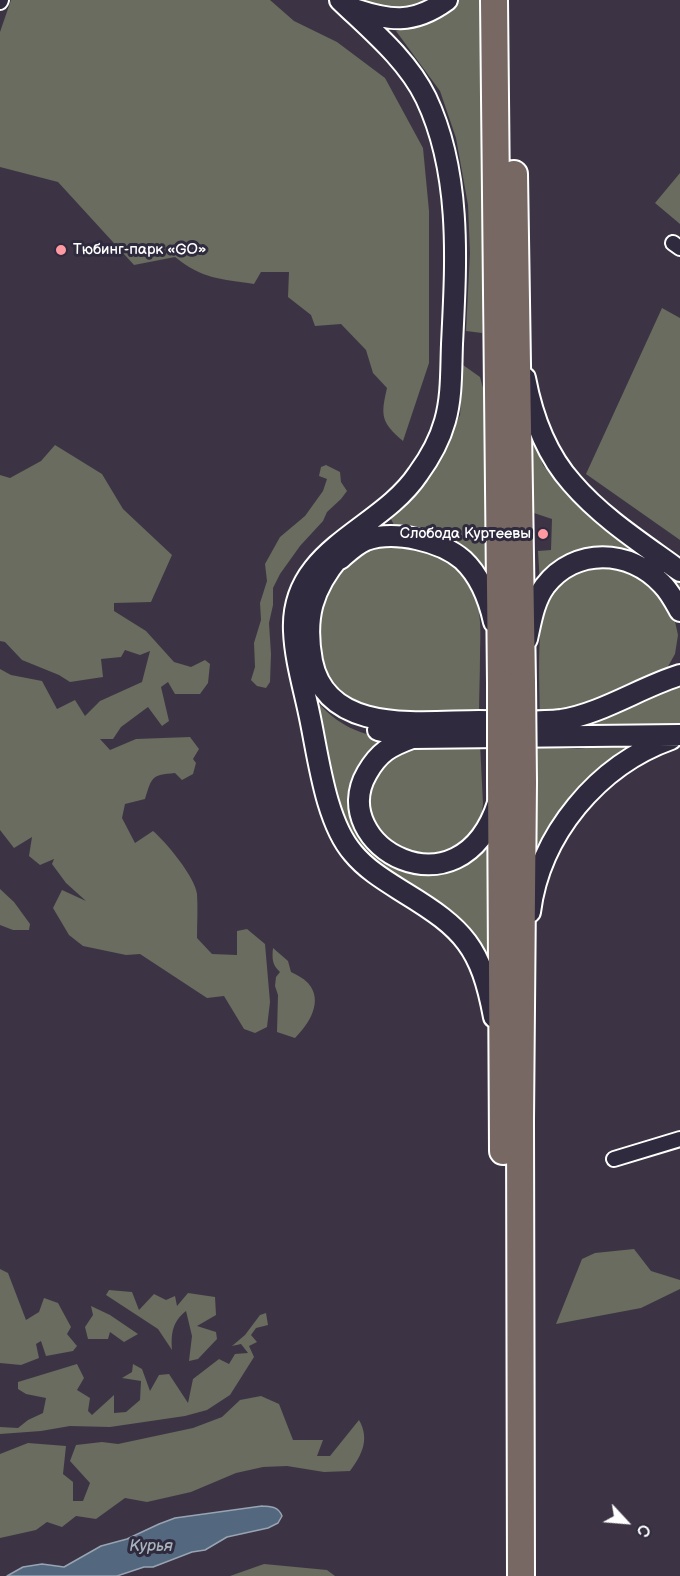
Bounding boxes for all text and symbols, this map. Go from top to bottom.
place label: Тюбинг-парк «GO» [73,241,206,259]
marker: Тюбинг-парк «GO» [54,243,68,257]
place label: Слобода Куртеевы [400,525,531,543]
marker: Слобода Куртеевы [536,527,550,541]
north arrow [596,1492,656,1552]
text: С [632,1521,654,1539]
water label: Курья [129,1537,173,1557]

